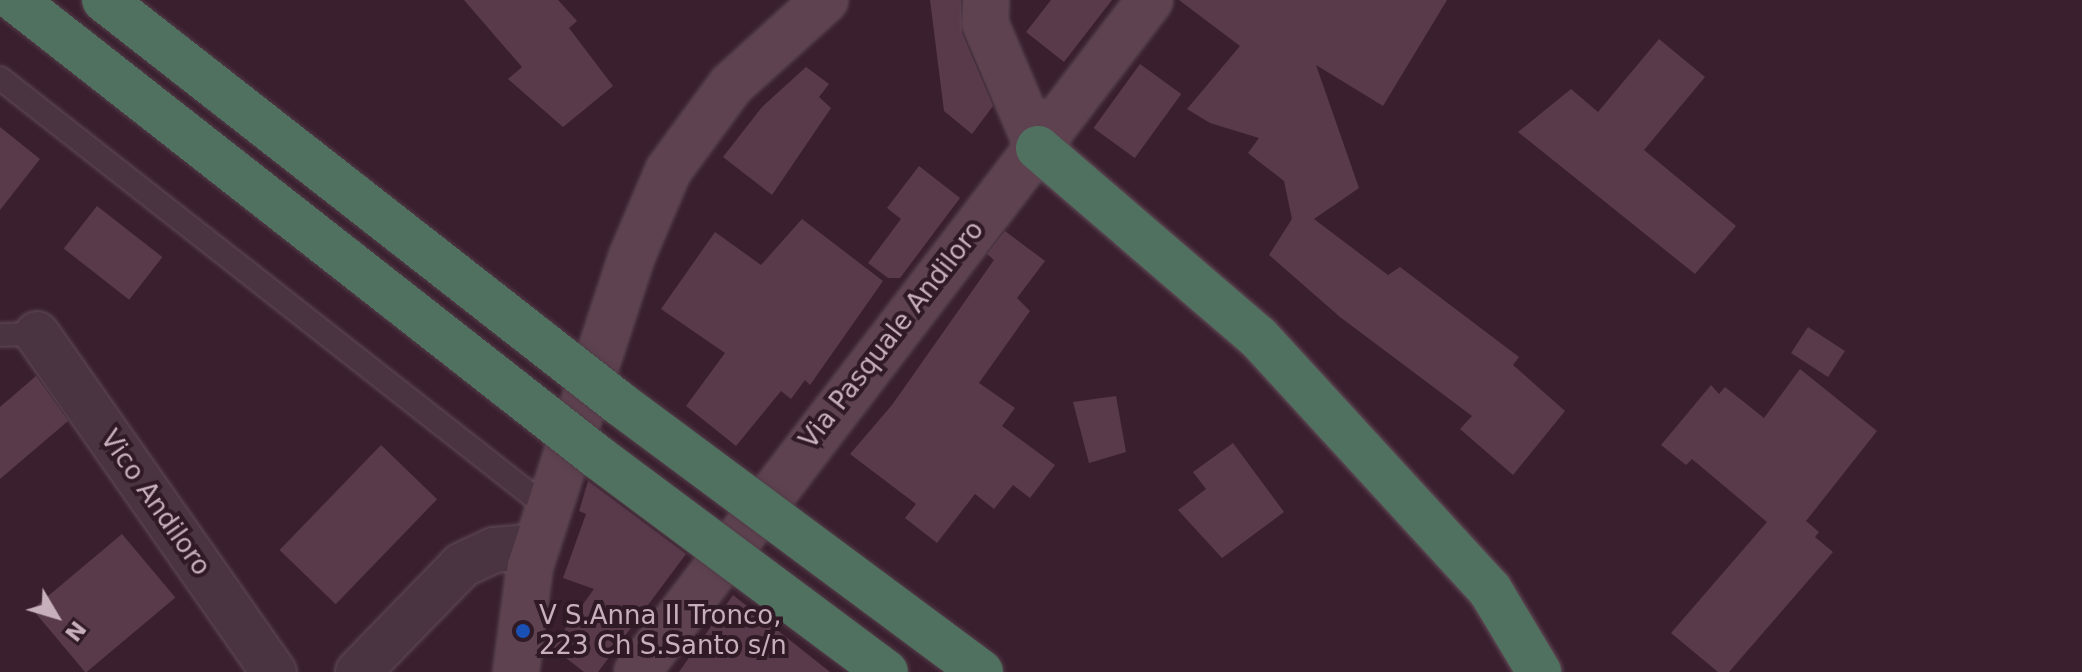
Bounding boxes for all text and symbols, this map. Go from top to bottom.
street label: Via Pasquale Andiloro [793,215,991,455]
street label: Vico Andiloro [93,424,217,582]
north arrow [16,576,96,656]
place label: V S.Anna II Tronco, 223 Ch S.Santo s/n [539,600,787,662]
text: N [60,616,91,646]
marker: V S.Anna II Tronco, 223 Ch S.Santo s/n [514,622,532,640]

